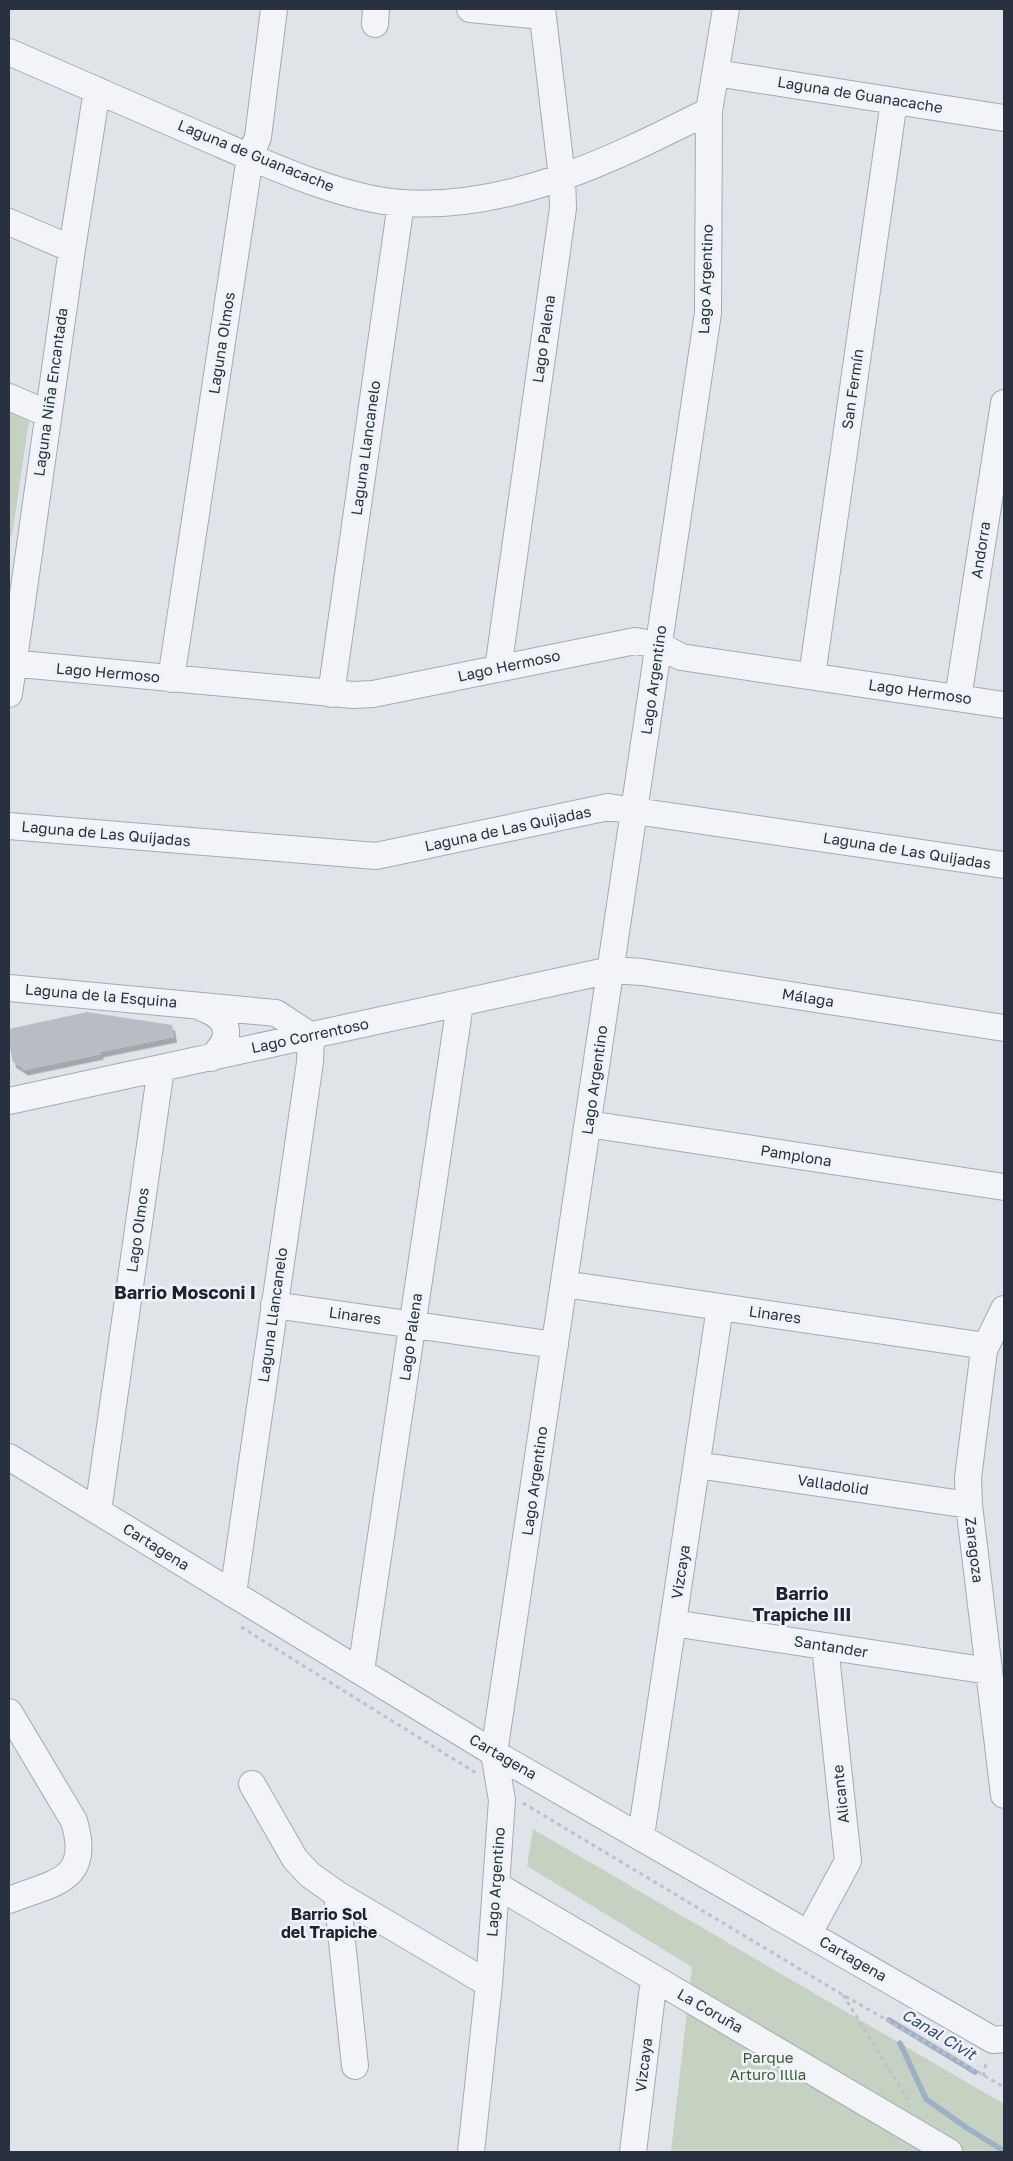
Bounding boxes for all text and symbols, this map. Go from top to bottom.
street label: Laguna de Guanacache [776,72,944,116]
street label: Laguna de Guanacache [175,115,338,195]
street label: Lago Argentino [694,224,716,334]
street label: Laguna Olmos [204,291,238,395]
street label: Lago Palena [528,294,558,384]
street label: Laguna Niña Encantada [29,306,71,477]
street label: San Fermín [837,348,867,430]
street label: Laguna Llancanelo [347,379,383,516]
street label: Andorra [967,520,993,580]
street label: Lago Argentino [636,624,670,736]
street label: Lago Hermoso [456,645,562,685]
street label: Lago Hermoso [55,658,161,686]
street label: Lago Hermoso [867,675,973,707]
street label: Laguna de Las Quijadas [423,802,593,854]
street label: Laguna de Las Quijadas [21,817,192,849]
street label: Laguna de Las Quijadas [822,828,992,872]
street label: Laguna de la Esquina [24,979,178,1011]
street label: Málaga [781,984,835,1010]
street label: Lago Correntoso [249,1014,370,1056]
street label: Lago Argentino [577,1024,611,1136]
street label: Pamplona [759,1140,833,1170]
street label: Lago Olmos [122,1186,152,1273]
street label: Laguna Llancanelo [254,1246,290,1383]
district label: Barrio Mosconi I [114,1281,256,1303]
street label: Lago Palena [395,1292,425,1382]
street label: Linares [748,1301,802,1327]
street label: Linares [328,1302,382,1328]
street label: Lago Argentino [517,1425,551,1537]
street label: Valladolid [796,1470,870,1498]
street label: Zaragoza [962,1516,988,1584]
street label: Cartagena [120,1519,193,1574]
street label: Vizcaya [667,1544,693,1600]
district label: Barrio Trapiche III [753,1582,851,1625]
street label: Santander [793,1631,870,1661]
street label: Cartagena [467,1730,540,1783]
street label: Alicante [828,1764,852,1824]
street label: Lago Argentino [482,1826,508,1938]
district label: Barrio Sol del Trapiche [281,1904,377,1942]
street label: Cartagena [817,1932,890,1985]
street label: La Coruña [674,1984,747,2036]
water label: Canal Civit [898,2004,981,2065]
street label: Vizcaya [631,2037,655,2093]
park label: Parque Arturo Illia [730,2048,806,2083]

